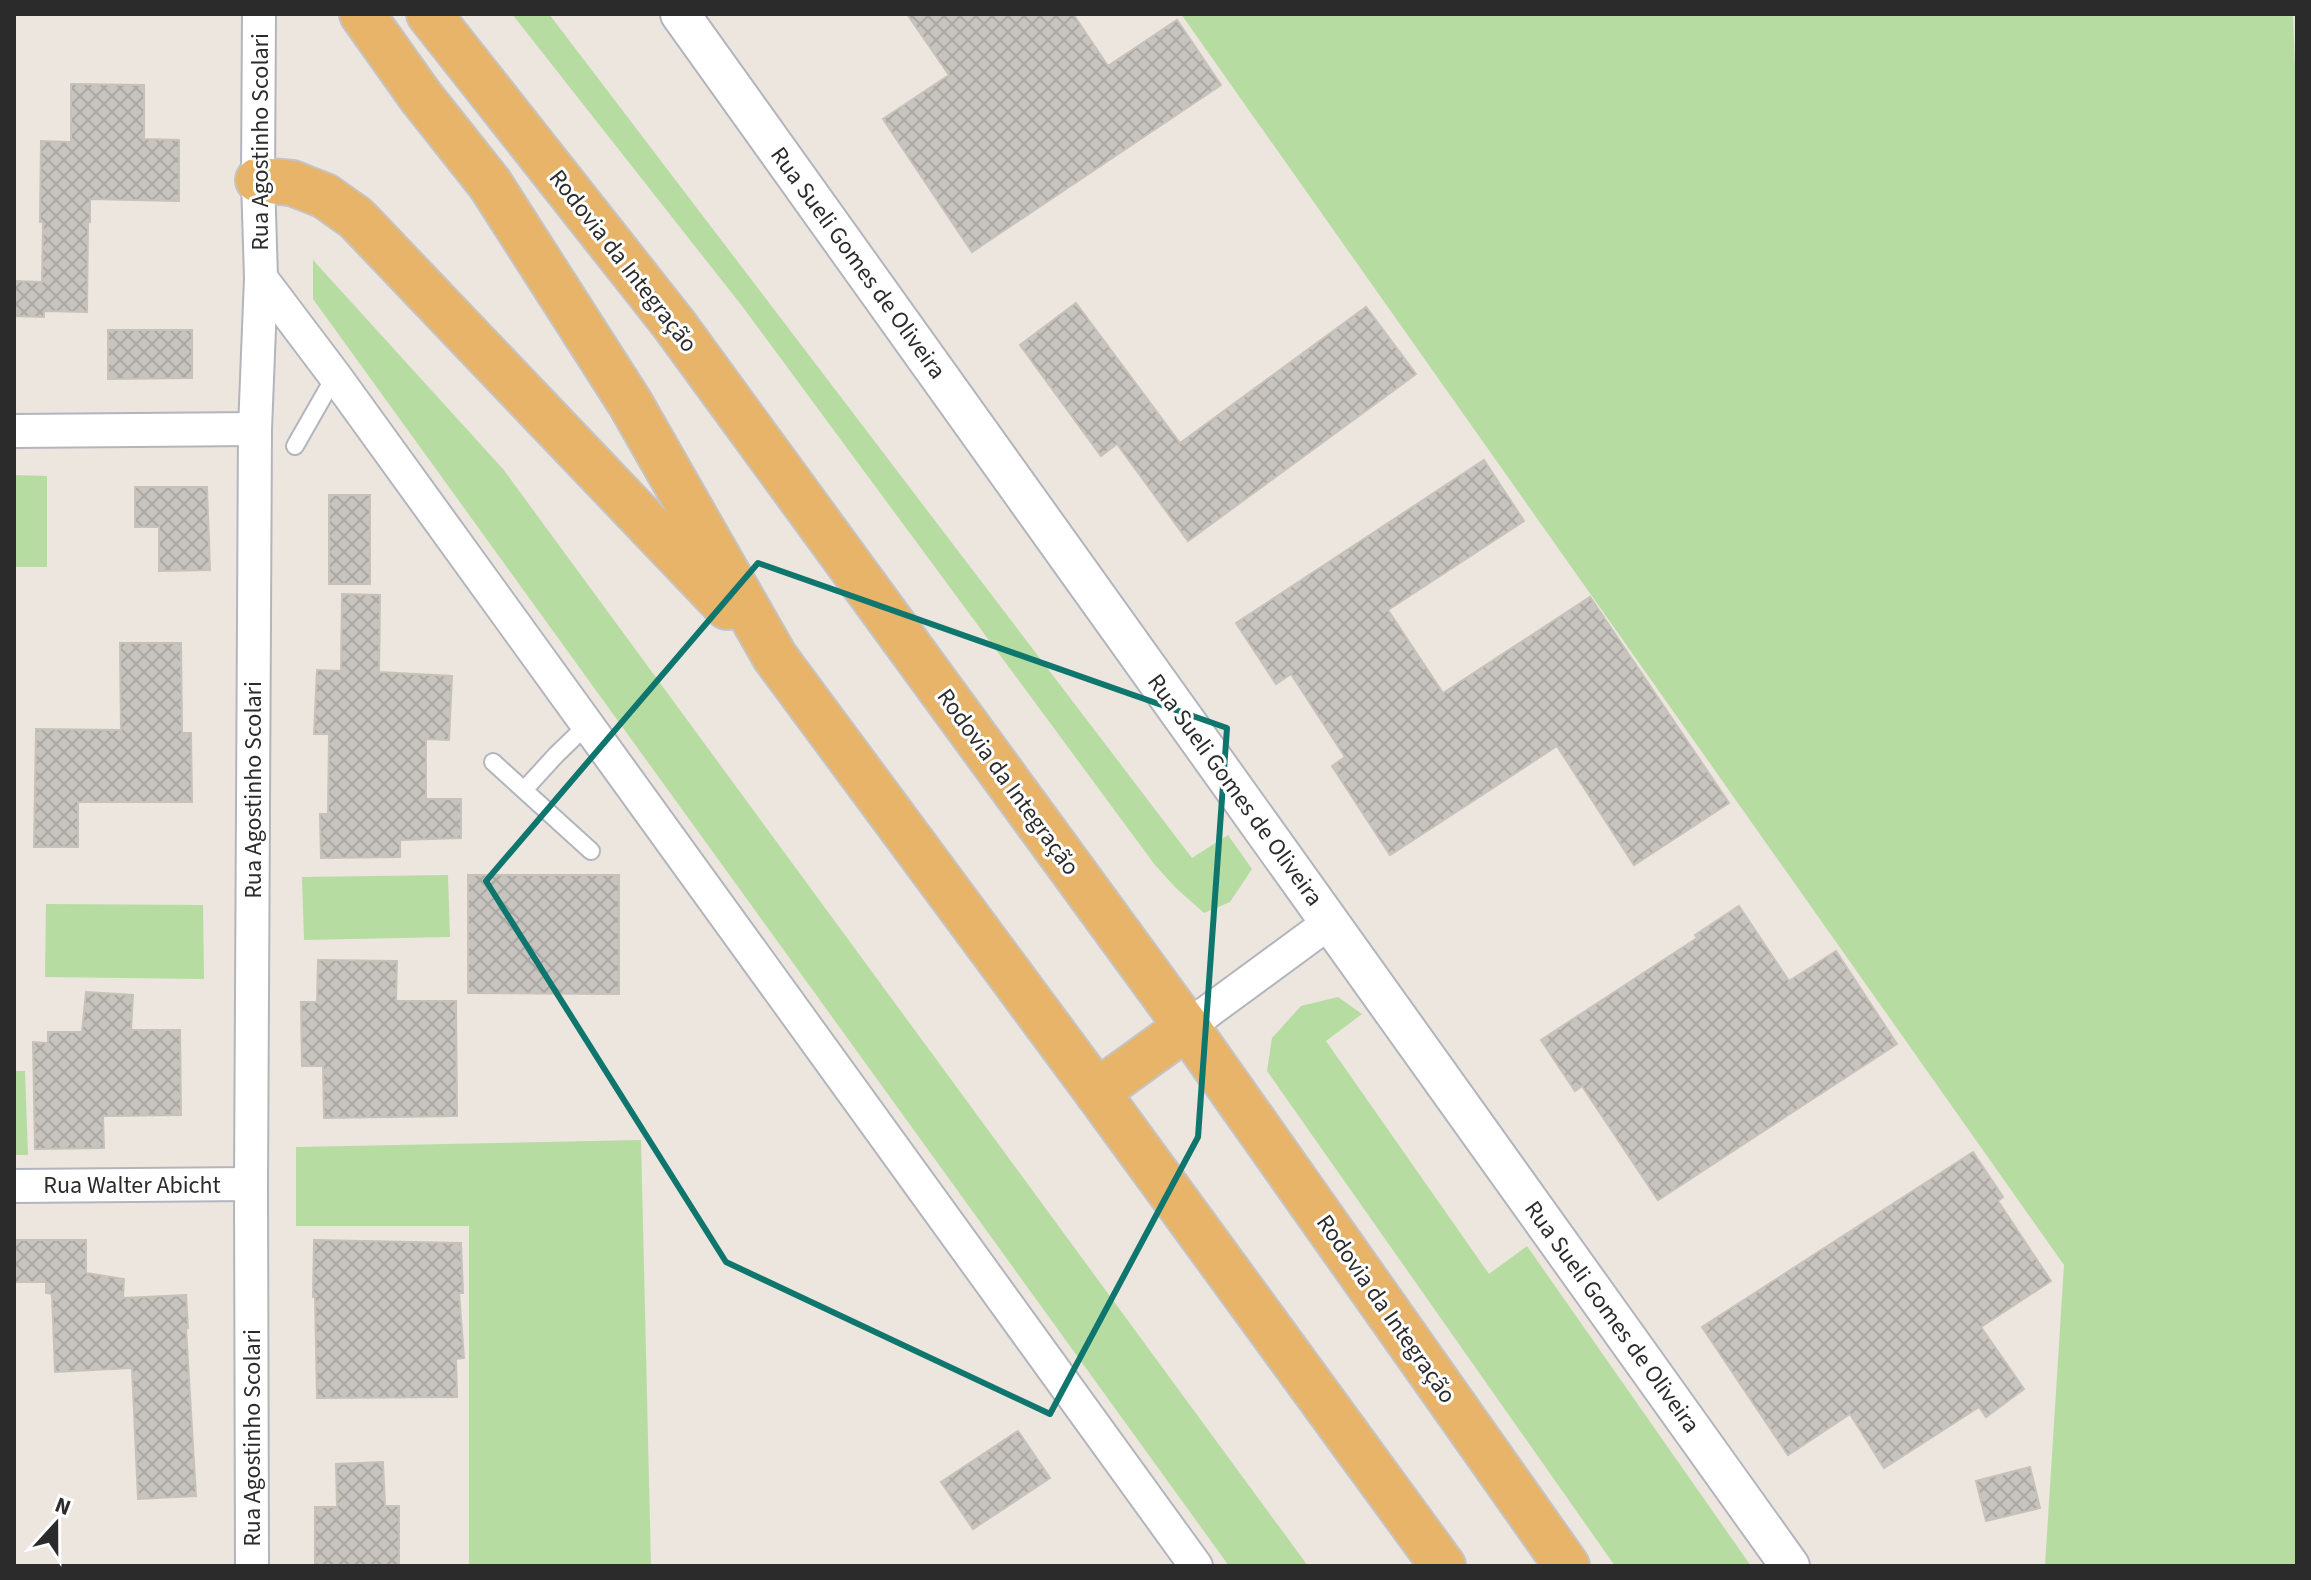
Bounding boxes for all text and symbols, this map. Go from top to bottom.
street label: Rua Agostinho Scolari [243,33,278,251]
street label: Rua Sueli Gomes de Oliveira [762,140,954,386]
street label: Rodovia da Integração [540,162,706,360]
street label: Rua Sueli Gomes de Oliveira [1139,667,1331,913]
street label: Rua Agostinho Scolari [236,681,271,899]
street label: Rodovia da Integração [928,681,1088,883]
street label: Rua Walter Abicht [43,1168,221,1203]
street label: Rua Sueli Gomes de Oliveira [1516,1194,1708,1440]
street label: Rodovia da Integração [1308,1207,1464,1411]
street label: Rua Agostinho Scolari [235,1329,270,1547]
north arrow [16,1484,96,1564]
text: N [50,1489,75,1524]

